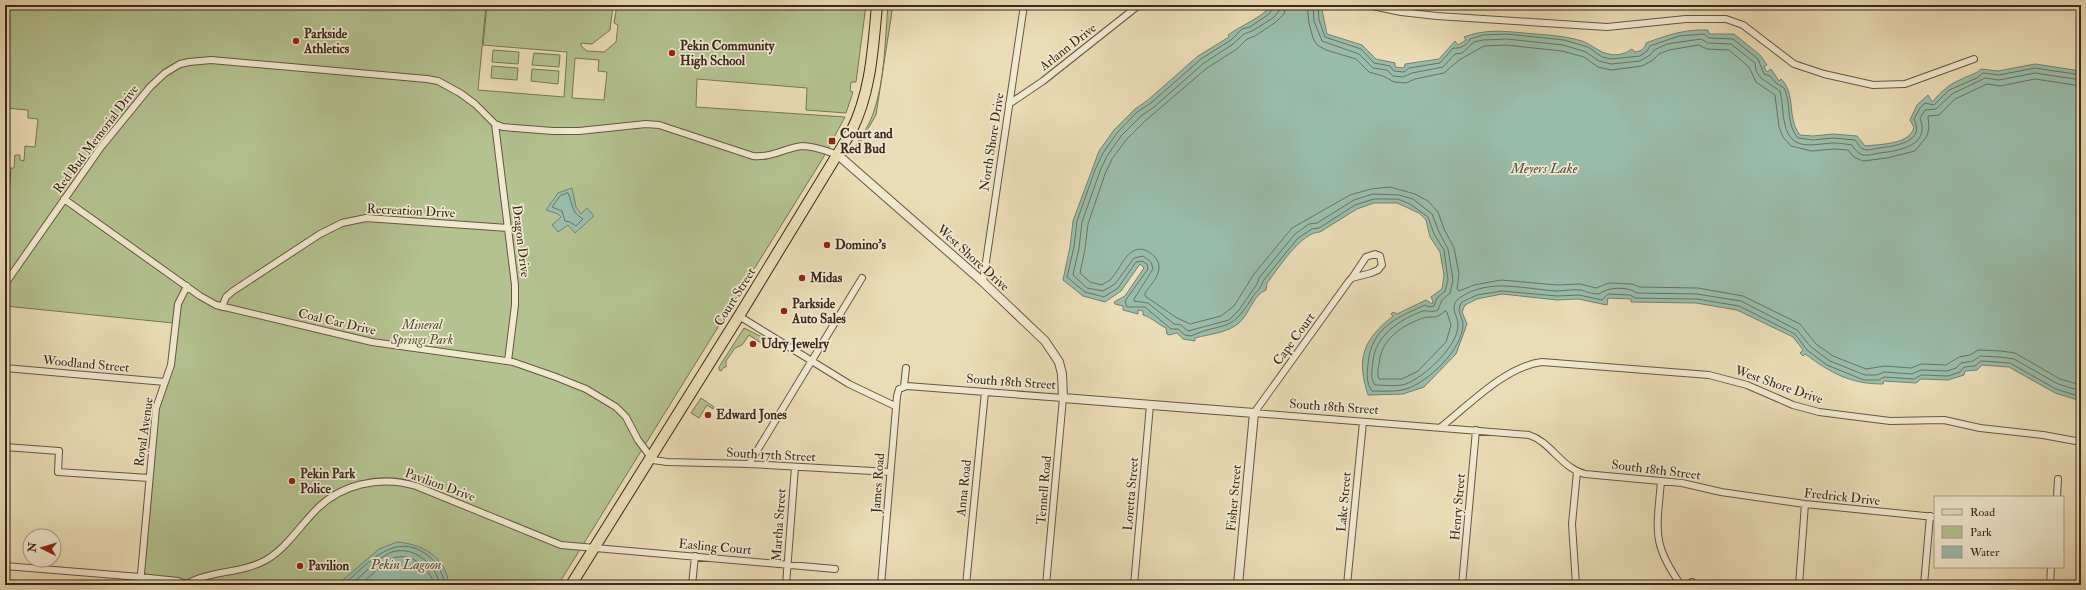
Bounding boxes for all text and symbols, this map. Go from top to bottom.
street label: Arlann Drive [1036,20,1100,75]
place label: Parkside Athletics [303,26,350,57]
marker: Parkside Athletics [291,36,301,46]
place label: Pekin Community High School [680,38,776,70]
marker: Pekin Community High School [667,48,677,58]
street label: Red Bud Memorial Drive [50,81,142,196]
street label: North Shore Drive [976,91,1008,192]
place label: Court and Red Bud [840,126,893,157]
marker: Court and Red Bud [827,136,837,146]
water label: Meyers Lake [1510,160,1578,177]
street label: Recreation Drive [366,201,456,221]
street label: Dragon Drive [509,204,533,279]
street label: West Shore Drive [933,221,1013,295]
place label: Domino's [835,237,886,253]
marker: Domino's [822,240,832,250]
street label: Court Street [711,265,759,329]
place label: Midas [809,270,843,286]
marker: Midas [797,273,807,283]
place label: Parkside Auto Sales [791,296,846,327]
street label: Coal Car Drive [297,305,378,339]
marker: Parkside Auto Sales [779,306,789,316]
street label: Cape Court [1270,310,1319,369]
park label: Mineral Springs Park [390,317,453,348]
place label: Udry Jewelry [761,336,830,353]
marker: Udry Jewelry [748,339,758,349]
street label: Woodland Street [41,352,130,376]
street label: West Shore Drive [1732,362,1826,408]
street label: South 18th Street [966,371,1056,393]
street label: Royal Avenue [131,396,158,468]
street label: South 18th Street [1289,396,1379,418]
place label: Edward Jones [716,407,787,424]
marker: Edward Jones [703,410,713,420]
street label: South 17th Street [726,445,816,465]
street label: James Road [868,452,888,515]
street label: Tennell Road [1033,454,1055,525]
street label: Loretta Street [1120,457,1142,531]
street label: South 18th Street [1610,457,1702,483]
street label: Anna Road [953,458,975,518]
street label: Fisher Street [1223,464,1245,532]
street label: Pavilion Drive [403,465,478,505]
place label: Pekin Park Police [300,466,356,497]
street label: Lake Street [1333,471,1355,533]
street label: Henry Street [1447,473,1470,541]
marker: Pekin Park Police [287,476,297,486]
street label: Fredrick Drive [1803,485,1882,509]
street label: Martha Street [768,488,790,562]
legend [1934,496,2064,568]
text: Road [1970,505,1995,520]
text: Park [1970,525,1992,540]
north arrow [22,528,62,568]
street label: Easling Court [678,536,752,558]
text: N [26,541,40,554]
text: Water [1969,545,2000,560]
water label: Pekin Lagoon [369,556,442,573]
place label: Pavilion [308,558,349,574]
marker: Pavilion [295,561,305,571]

